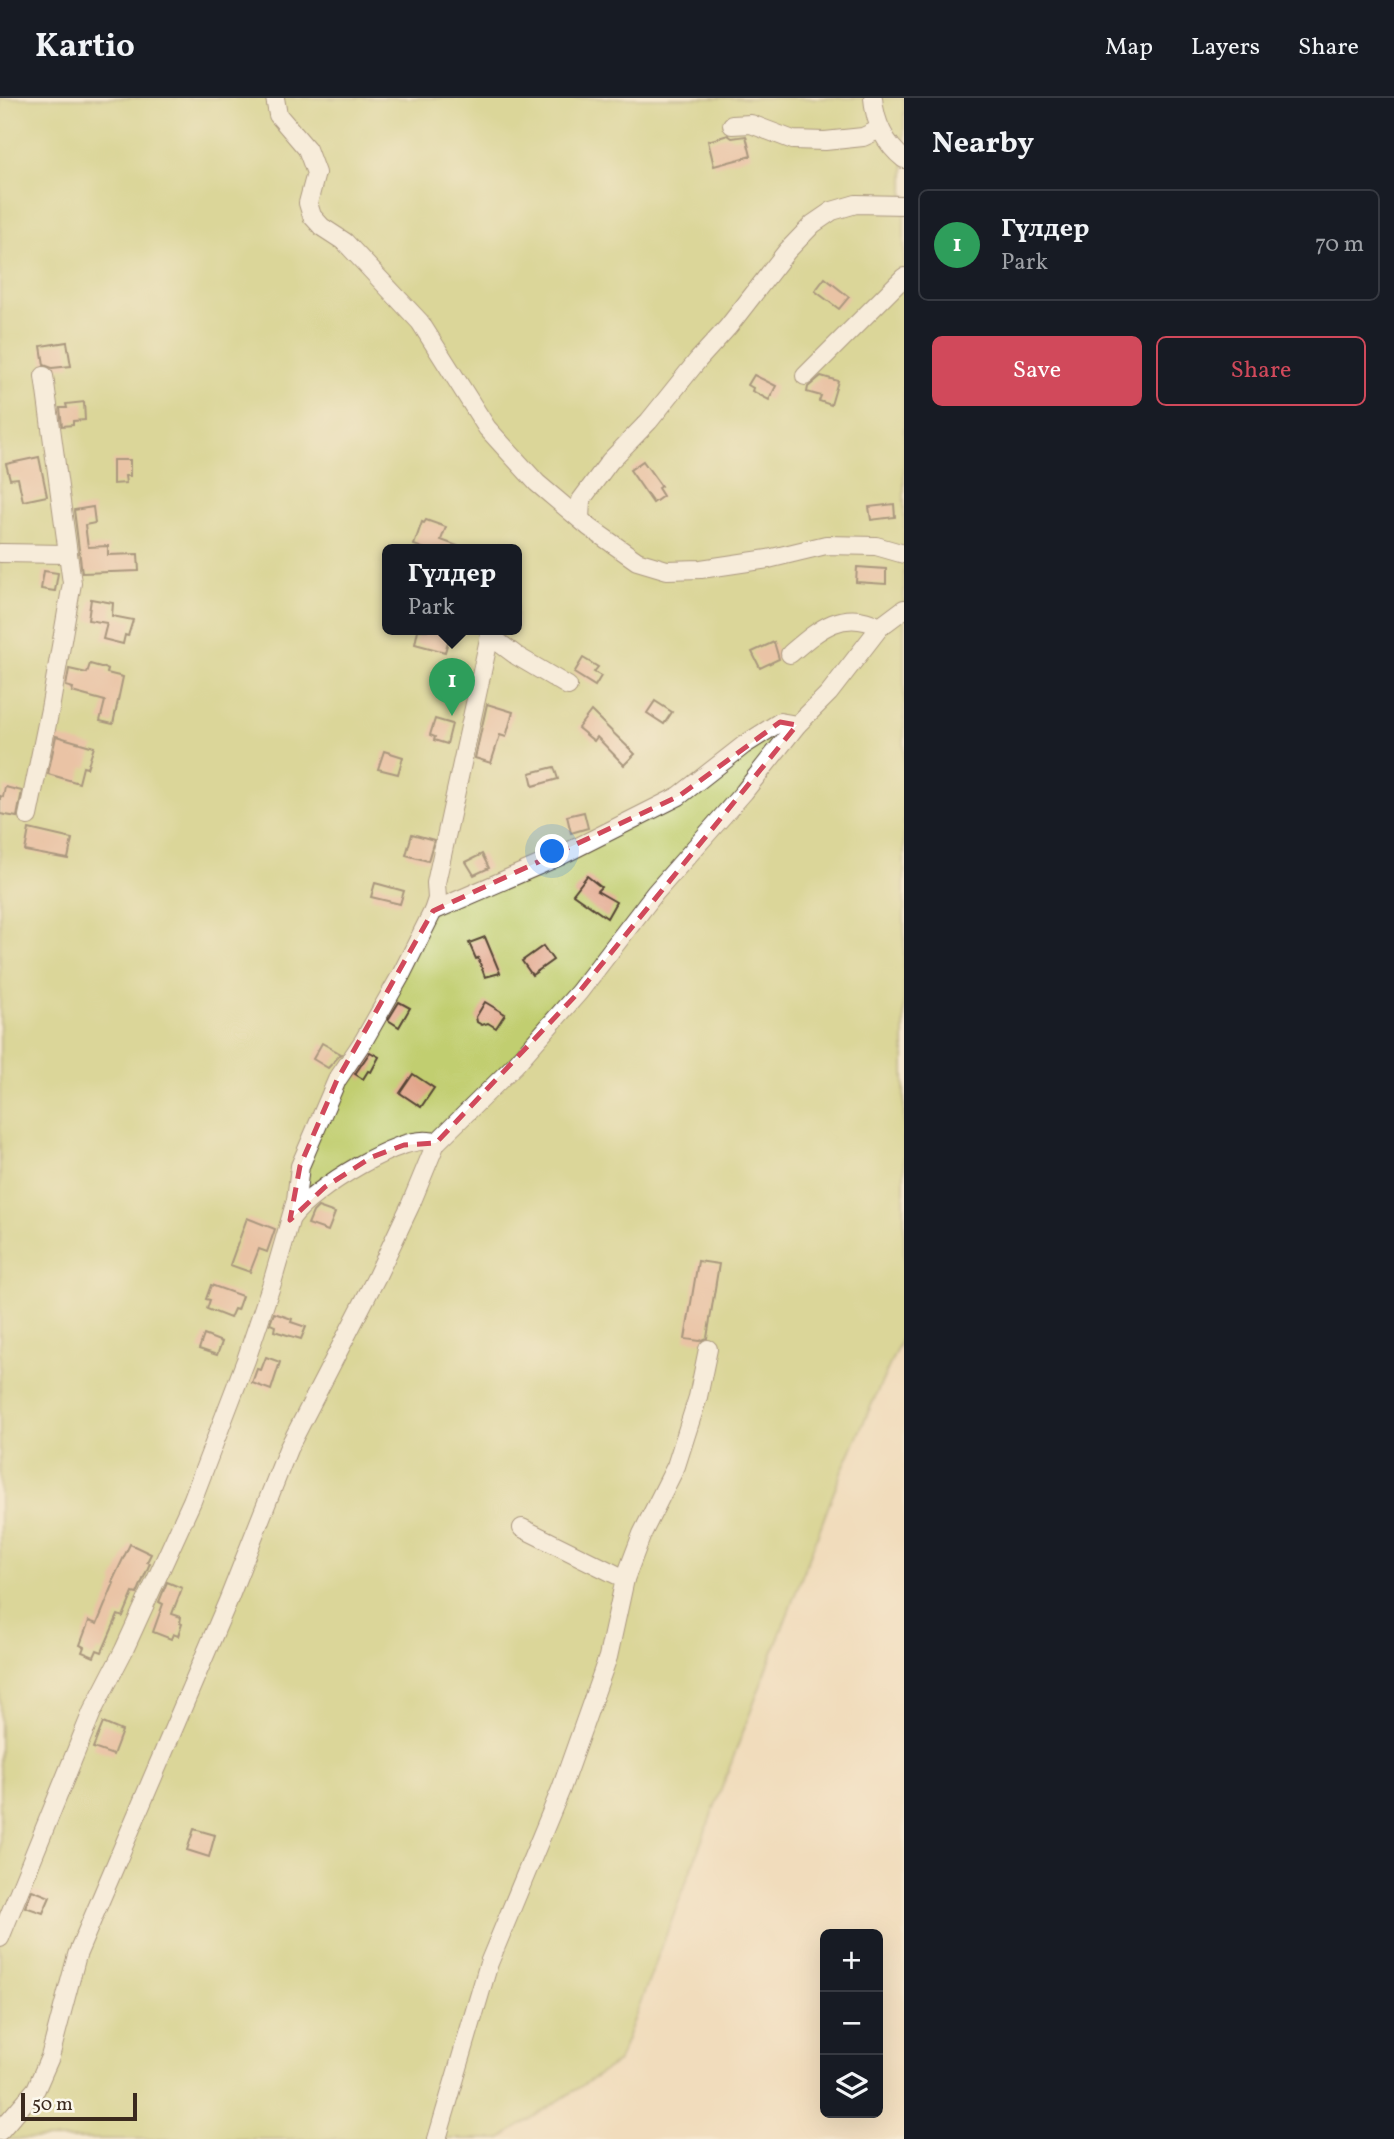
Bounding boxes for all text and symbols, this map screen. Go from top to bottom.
text: Kartio [35,25,135,71]
text: Map [1105,31,1153,65]
text: Layers [1191,31,1260,65]
text: Share [1298,31,1359,65]
text: Nearby [932,123,1034,165]
text: Гүлдер [1001,211,1089,247]
text: 1 [952,229,962,261]
text: 70 m [1315,229,1364,261]
text: Park [1001,247,1048,279]
button: Save [932,336,1142,406]
button: Share [1156,336,1366,406]
popup [382,544,522,635]
text: Гүлдер [408,556,496,592]
text: Park [408,592,455,624]
pin: 1 [429,658,475,716]
your location [535,834,569,868]
map controls [820,1929,883,2118]
button: + [820,1929,883,1992]
button: − [820,1992,883,2055]
button: layers [820,2055,883,2118]
scale bar [21,2090,136,2122]
text: 50 m [32,2092,73,2118]

